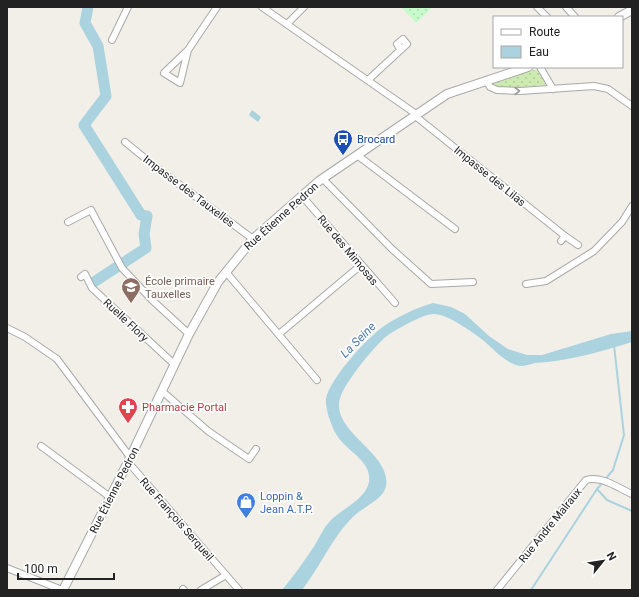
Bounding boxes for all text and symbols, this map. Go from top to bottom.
legend [493,16,623,68]
text: Route [529,25,560,39]
text: Eau [529,45,549,59]
one-way arrow [514,87,520,95]
bus stop icon: Brocard [332,128,354,156]
place label: Brocard [357,133,395,146]
street label: Impasse des Lilas [451,144,528,209]
street label: Impasse des Tauxelles [140,153,237,230]
street label: Rue Étienne Pedron [242,180,321,253]
street label: Rue des Mimosas [315,213,381,288]
place label: École primaire Tauxelles [145,275,215,301]
school or university icon: École primaire Tauxelles [120,276,142,304]
street label: Ruelle Flory [101,296,151,345]
water label: La Seine [337,319,379,361]
pharmacy icon: Pharmacie Portal [117,396,139,424]
place label: Pharmacie Portal [142,401,227,414]
street label: Rue Étienne Pedron [87,445,142,536]
street label: Rue François Serqueil [137,475,216,563]
street label: Rue Andre Malraux [516,485,585,565]
place label: Loppin & Jean A.T.P. [260,490,313,516]
shop icon: Loppin & Jean A.T.P. [235,491,257,519]
north arrow [583,541,623,581]
text: N [604,550,619,563]
scale bar [18,555,114,581]
text: 100 m [24,562,58,576]

